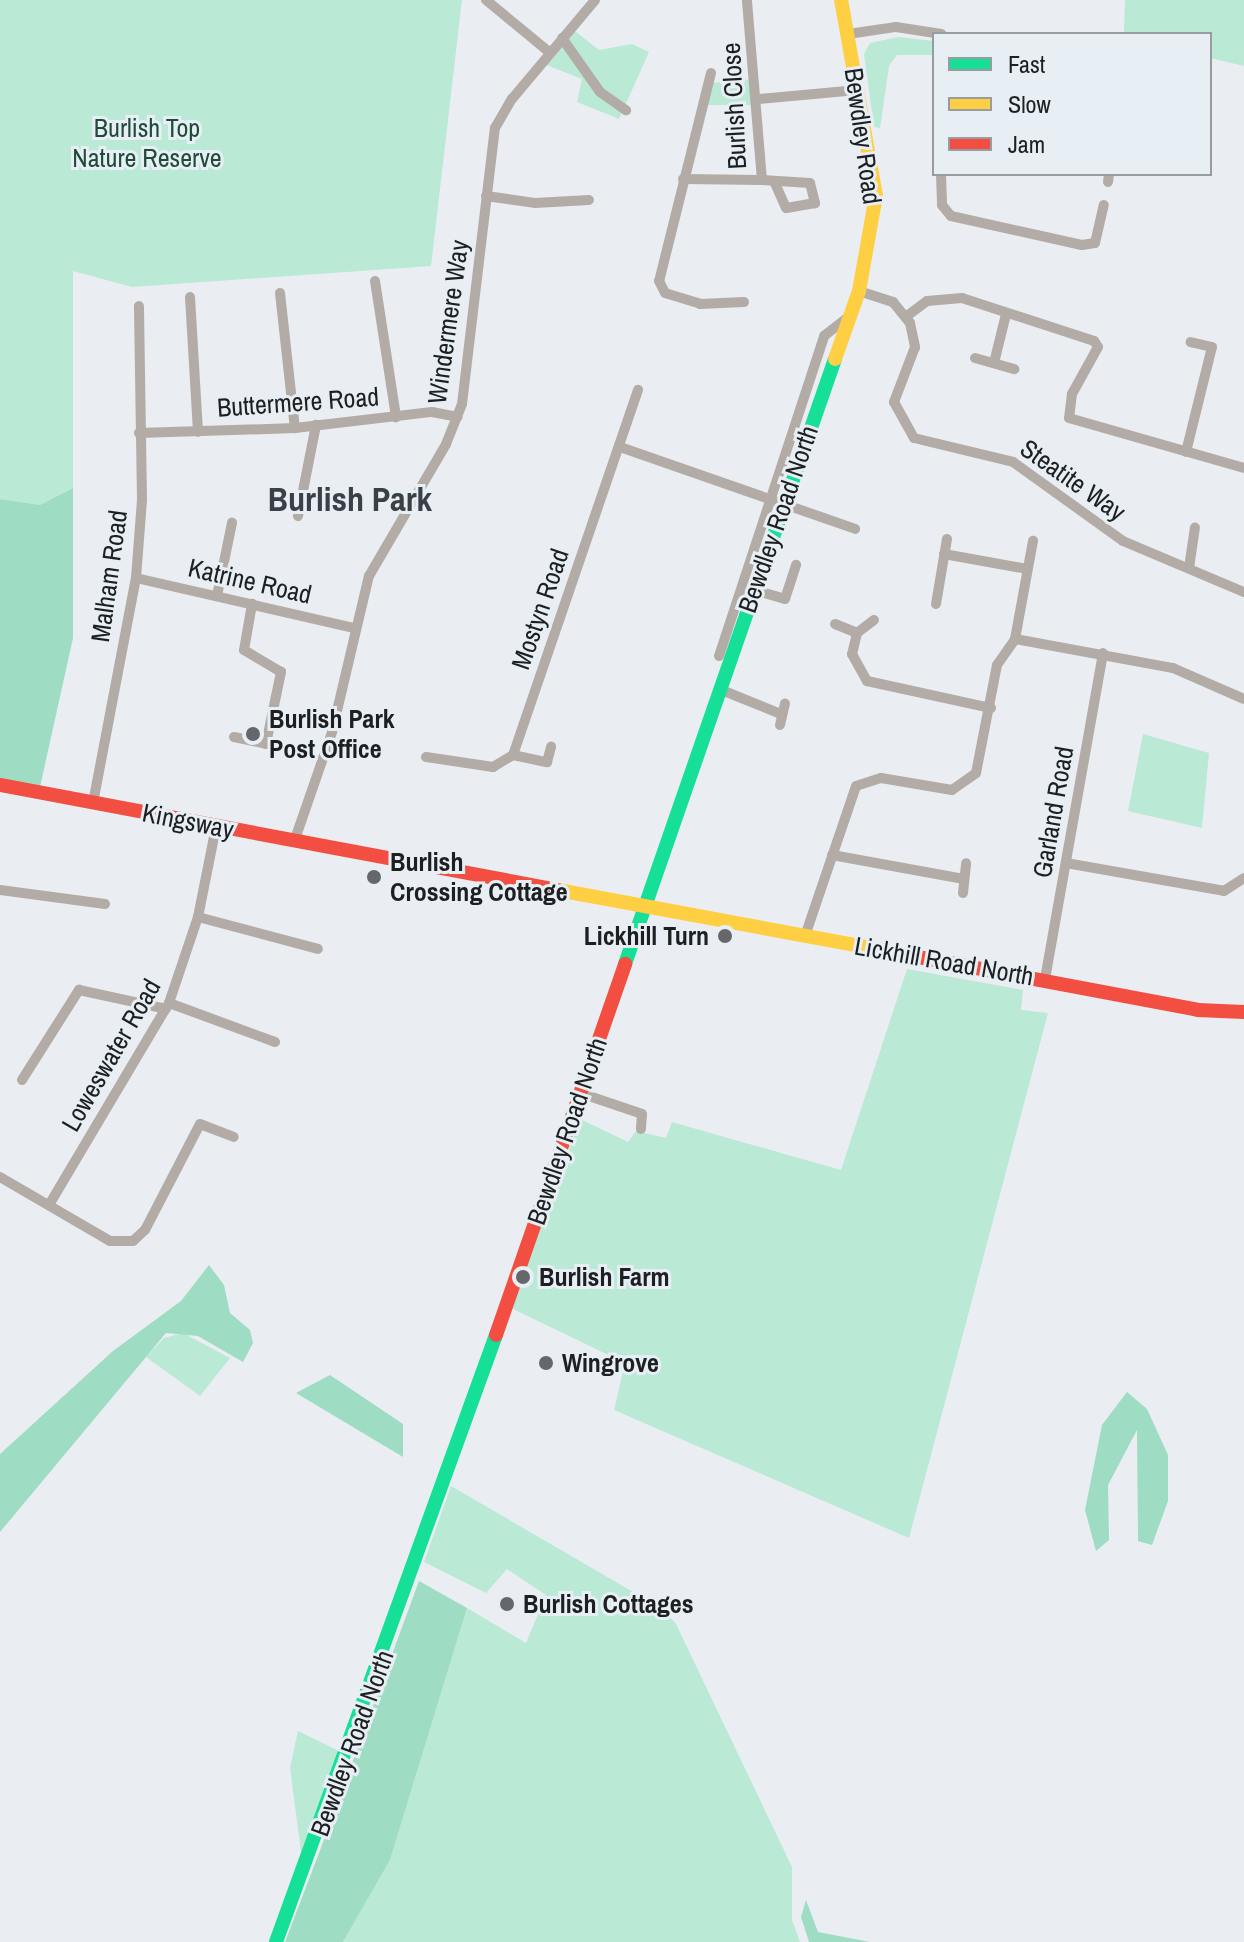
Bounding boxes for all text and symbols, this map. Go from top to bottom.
legend [932,32,1212,176]
street label: Burlish Close [715,42,753,170]
text: Fast [1008,48,1045,80]
street label: Bewdley Road [838,66,888,206]
text: Slow [1008,88,1051,120]
park label: Burlish Top Nature Reserve [72,112,222,174]
text: Jam [1008,128,1045,160]
street label: Windermere Way [421,238,475,406]
street label: Buttermere Road [216,381,380,423]
street label: Bewdley Road North [731,421,825,617]
street label: Steatite Way [1014,432,1132,528]
district label: Burlish Park [268,480,432,520]
street label: Malham Road [84,508,134,644]
street label: Mostyn Road [505,545,575,673]
street label: Katrine Road [185,552,315,610]
place label: Burlish Park Post Office [269,703,395,764]
marker: Burlish Park Post Office [244,725,262,743]
street label: Garland Road [1026,744,1080,880]
street label: Kingsway [140,797,236,845]
place label: Burlish Crossing Cottage [390,846,568,908]
marker: Burlish Crossing Cottage [365,868,383,886]
place label: Lickhill Turn [584,920,709,952]
marker: Lickhill Turn [716,927,734,945]
street label: Lickhill Road North [852,930,1036,992]
street label: Loweswater Road [55,973,167,1137]
street label: Bewdley Road North [520,1033,614,1229]
place label: Burlish Farm [539,1261,669,1293]
marker: Burlish Farm [514,1268,532,1286]
place label: Wingrove [562,1347,659,1379]
marker: Wingrove [537,1354,555,1372]
place label: Burlish Cottages [523,1588,694,1620]
marker: Burlish Cottages [498,1595,516,1613]
street label: Bewdley Road North [304,1646,400,1840]

